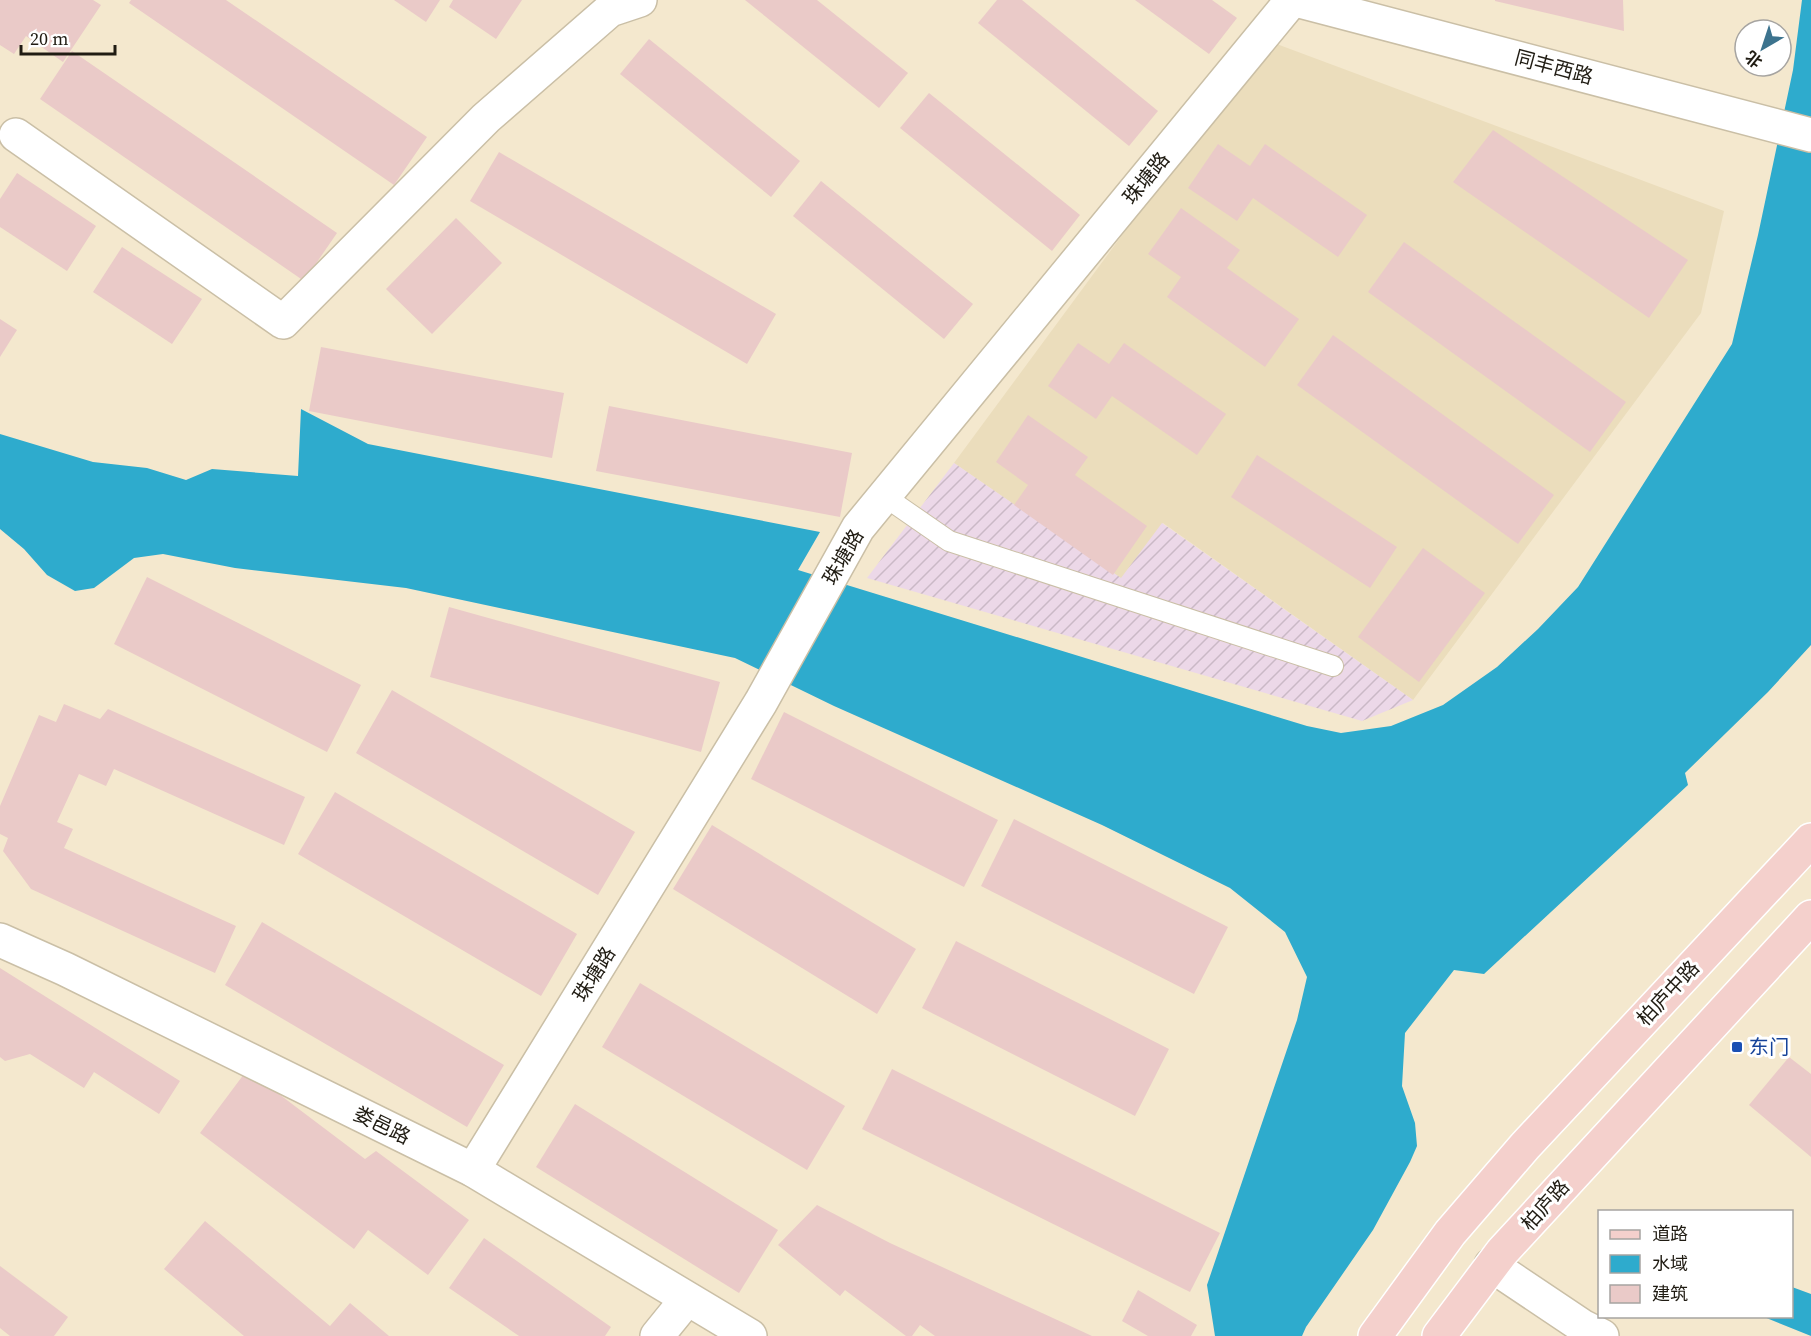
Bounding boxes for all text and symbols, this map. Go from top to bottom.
scale bar [21,18,116,56]
north arrow [1733,18,1793,78]
text: 20 m [30,26,68,51]
street label: 同丰西路 [1512,43,1596,91]
text: 北 [1740,46,1767,73]
street label: 珠塘路 [1116,146,1176,210]
street label: 珠塘路 [816,524,870,590]
street label: 珠塘路 [566,941,622,1007]
street label: 柏庐中路 [1630,954,1706,1032]
place label: 东门 [1749,1033,1789,1061]
marker: 东门 [1730,1040,1744,1054]
street label: 娄邑路 [349,1099,415,1151]
street label: 柏庐路 [1515,1173,1575,1237]
legend [1598,1210,1793,1318]
text: 道路 [1652,1221,1688,1246]
text: 水域 [1652,1251,1688,1276]
text: 建筑 [1652,1281,1688,1306]

